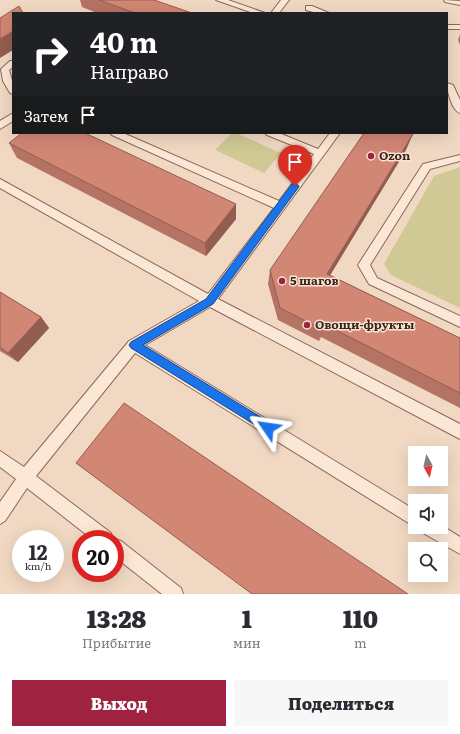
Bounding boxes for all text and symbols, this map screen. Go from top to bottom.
text: 40 m [90,20,158,62]
icon: right [24,28,76,80]
text: Направо [90,58,168,85]
text: Затем [24,104,69,127]
icon: arrive [77,104,99,126]
pin [278,145,312,186]
place label: Ozon [379,146,411,164]
icon: arrive [284,151,306,173]
marker: Ozon [366,151,376,161]
place label: 5 шагов [290,271,339,289]
marker: 5 шагов [277,276,287,286]
place label: Овощи-фрукты [315,315,415,333]
marker: Овощи-фрукты [302,320,312,330]
position arrow [247,407,289,449]
north arrow [408,446,448,486]
map controls [408,446,448,582]
button: sound [408,494,448,534]
speed limit sign: 20 [72,530,124,582]
text: 12 [28,536,48,566]
button: search [408,542,448,582]
text: km/h [25,558,51,573]
text: 13:28 [87,600,146,635]
text: 1 [242,600,252,635]
text: 110 [343,600,378,635]
text: Прибытие [82,633,151,652]
text: мин [233,633,261,652]
text: m [354,633,367,652]
button: Выход [12,680,226,726]
button: Поделиться [234,680,448,726]

